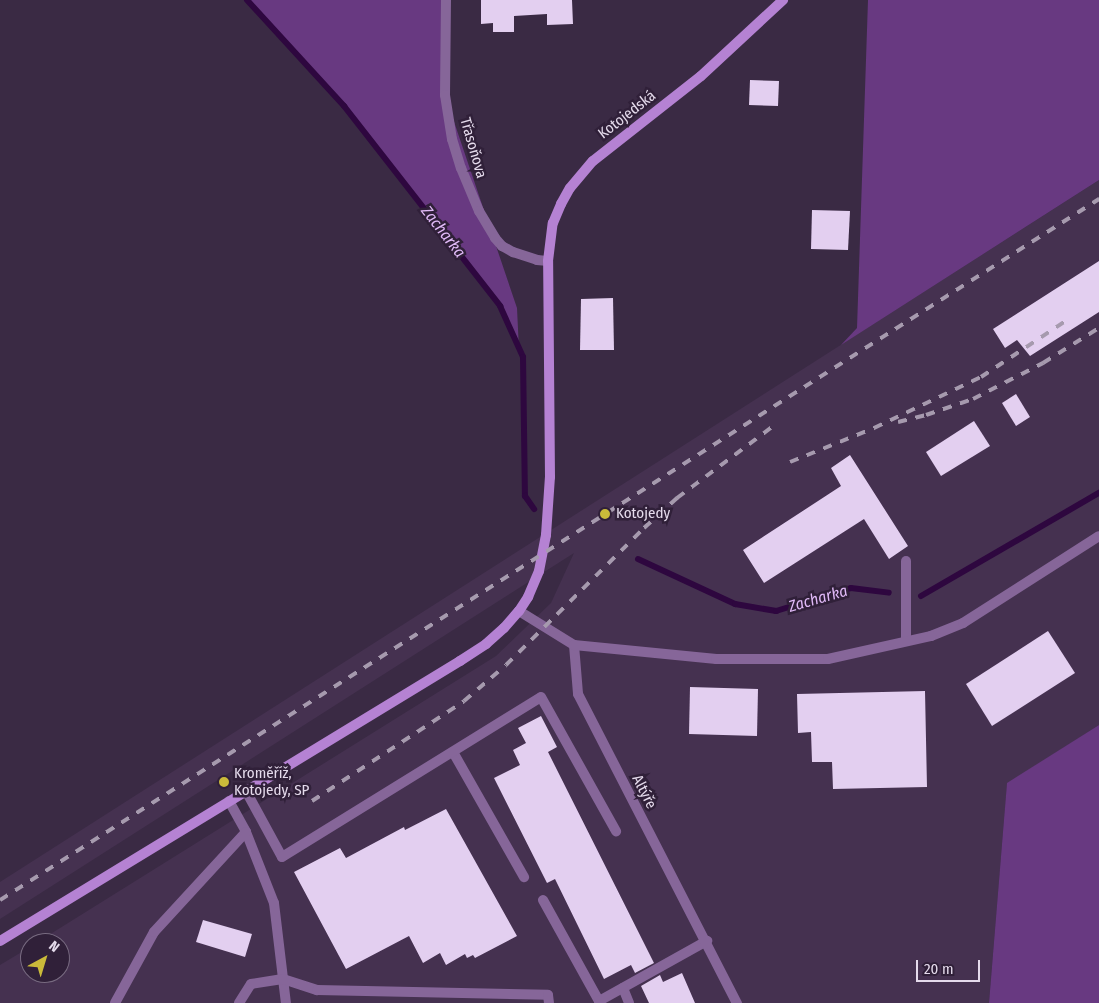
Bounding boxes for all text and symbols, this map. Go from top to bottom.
street label: Kotojedská [595,87,659,143]
street label: Třasoňova [456,116,490,180]
water label: Zacharka [417,202,469,262]
place label: Kotojedy [616,505,670,523]
marker: Kotojedy [598,507,612,521]
water label: Zacharka [786,581,850,617]
place label: Kroměříž, Kotojedy, SP [234,764,309,799]
street label: Altýře [628,772,660,812]
marker: Kroměříž, Kotojedy, SP [218,776,230,788]
north arrow [20,933,70,983]
text: N [46,937,63,956]
scale bar [919,950,983,982]
text: 20 m [924,960,954,978]

